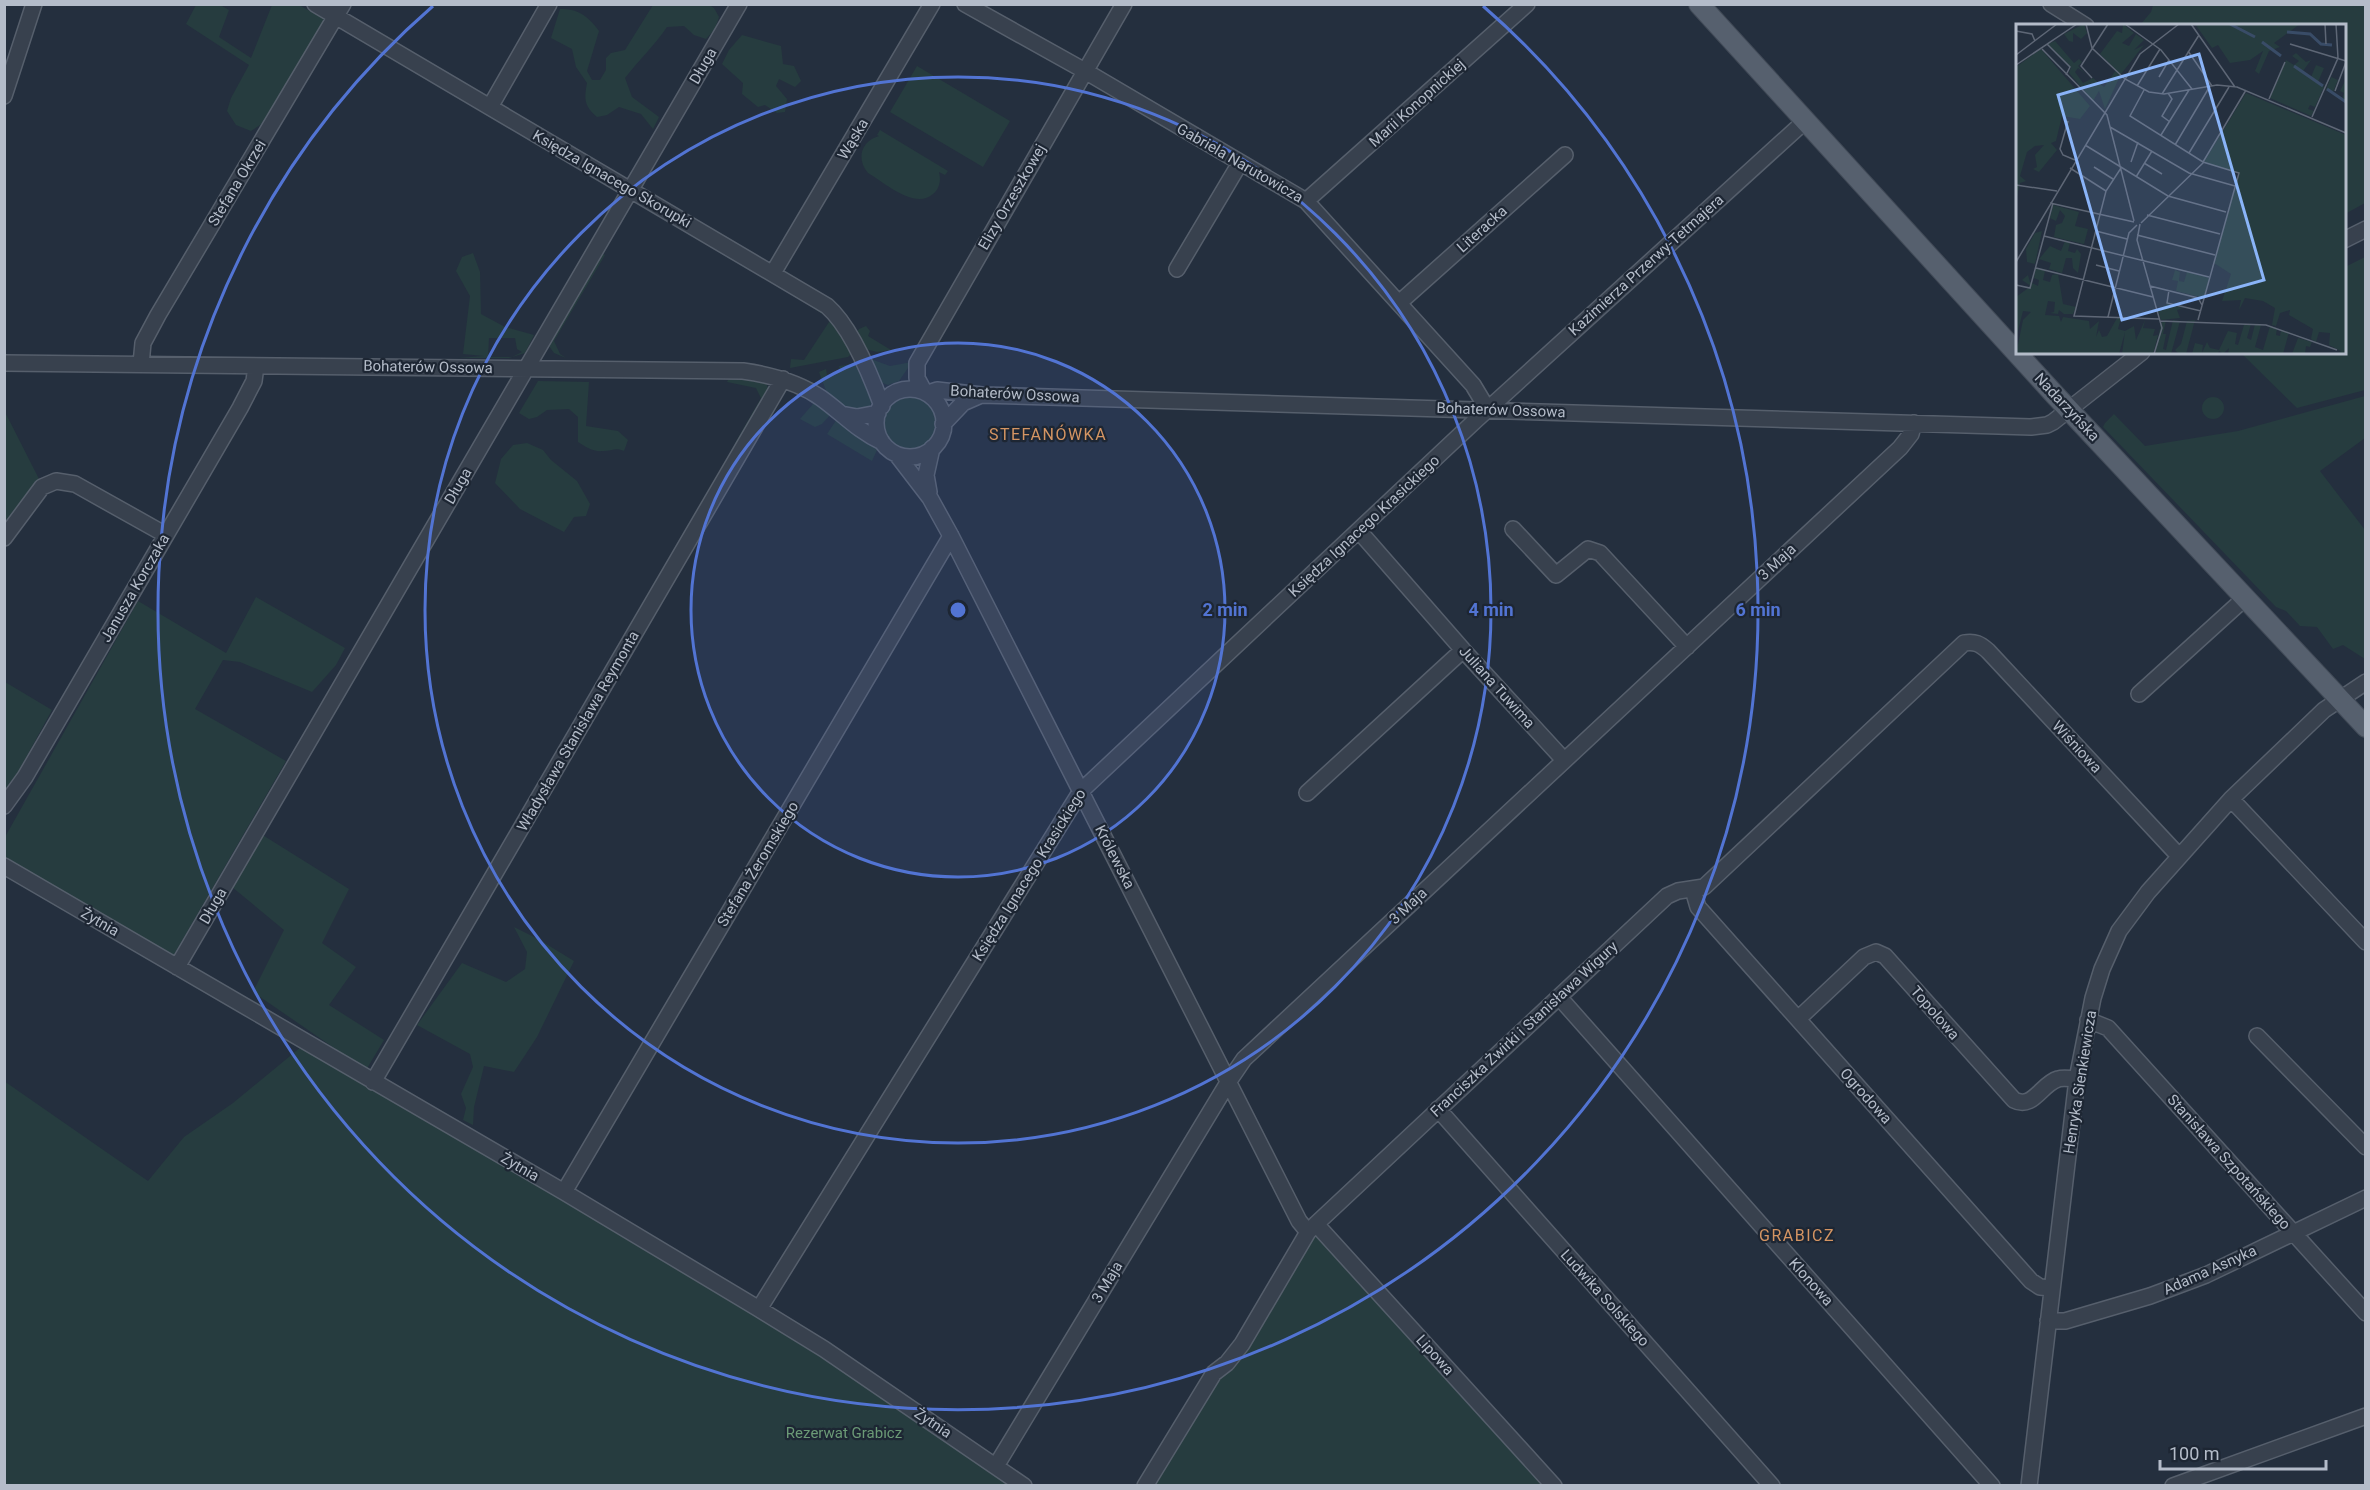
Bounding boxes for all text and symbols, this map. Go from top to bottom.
inset map [2016,24,2346,354]
street label: Długa [686,45,720,87]
street label: Marii Konopnickiej [1365,55,1469,151]
street label: Wąska [834,115,872,163]
street label: Gabriela Narutowicza [1174,119,1306,207]
street label: Księdza Ignacego Skorupki [530,126,694,232]
street label: Stefana Okrzei [204,137,270,229]
street label: Elizy Orzeszkowej [974,141,1050,253]
street label: Kazimierza Przerwy-Tetmajera [1565,191,1727,339]
street label: Literacka [1453,202,1511,256]
street label: Bohaterów Ossowa [363,357,493,377]
street label: Nadarzyńska [2031,369,2103,445]
street label: Bohaterów Ossowa [950,382,1080,406]
street label: Bohaterów Ossowa [1436,399,1566,421]
district label: STEFANÓWKA [989,424,1107,444]
street label: Księdza Ignacego Krasickiego [1285,451,1443,601]
street label: Długa [441,465,475,507]
street label: Janusza Korczaka [97,531,173,645]
street label: 3 Maja [1754,540,1800,584]
text: 2 min [1202,599,1248,620]
text: 4 min [1468,599,1514,620]
text: 6 min [1735,599,1781,620]
centre of rings [948,600,968,620]
street label: Władysława Stanisława Reymonta [513,628,643,834]
street label: Juliana Tuwima [1455,642,1539,732]
street label: Wiśniowa [2048,717,2106,777]
street label: Księdza Ignacego Krasickiego [968,786,1090,964]
street label: Stefana Żeromskiego [714,798,802,930]
street label: Królewska [1091,822,1139,892]
street label: 3 Maja [1385,884,1431,928]
street label: Długa [196,885,230,927]
street label: Żytnia [78,904,122,940]
street label: Franciszka Żwirki i Stanisława Wigury [1427,937,1621,1121]
street label: Topolowa [1907,982,1963,1044]
street label: Henryka Sienkiewicza [2060,1009,2100,1155]
street label: Ogrodowa [1836,1064,1896,1128]
street label: Stanisława Szpotańskiego [2164,1091,2294,1233]
street label: Żytnia [498,1149,542,1185]
district label: GRABICZ [1759,1226,1835,1245]
street label: Adama Asnyka [2161,1241,2259,1299]
street label: Ludwika Solskiego [1557,1246,1653,1350]
street label: Klonowa [1785,1254,1837,1310]
street label: 3 Maja [1088,1258,1126,1306]
street label: Lipowa [1412,1331,1458,1379]
street label: Żytnia [911,1404,955,1442]
park label: Rezerwat Grabicz [786,1424,902,1442]
scale bar [2160,1433,2326,1471]
text: 100 m [2169,1443,2220,1464]

